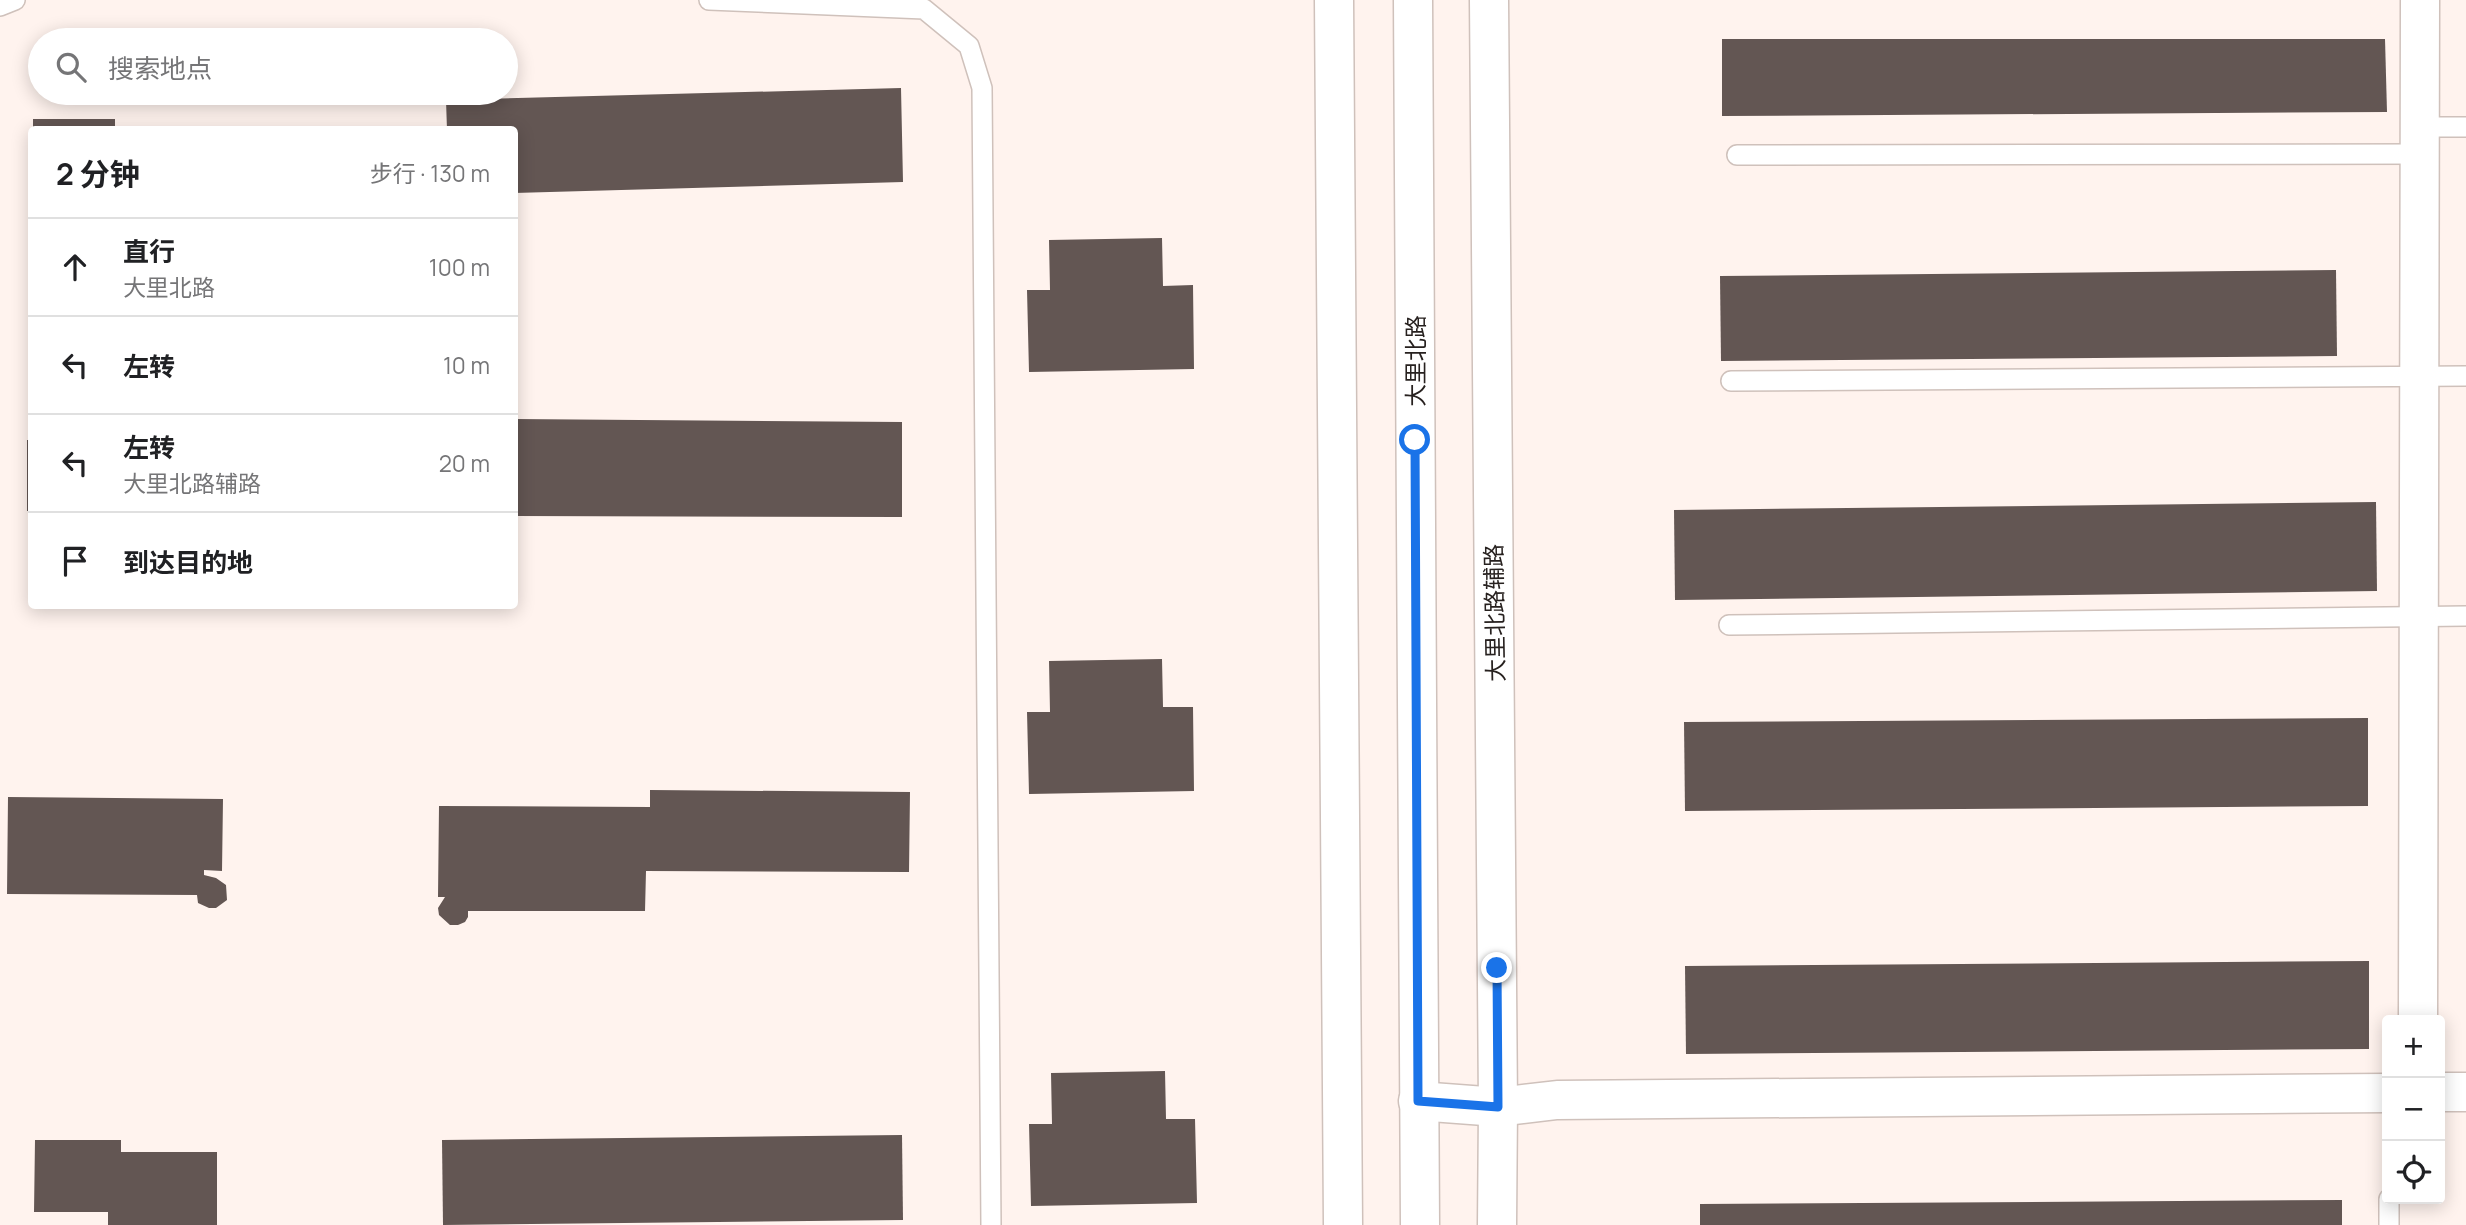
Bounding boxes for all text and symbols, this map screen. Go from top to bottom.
search box [28,28,518,105]
icon: search [52,48,90,86]
text: 搜索地点 [108,50,212,86]
text: 2 分钟 [56,153,140,194]
text: 步行 · 130 m [370,157,490,189]
text: 直行 [123,233,175,269]
icon: ahead [56,248,94,286]
text: 100 m [429,251,490,283]
text: 大里北路 [123,271,215,303]
street label: 大里北路 [1399,315,1431,407]
icon: left [56,346,94,384]
text: 左转 [123,348,175,384]
text: 10 m [443,349,490,381]
route start [1399,424,1430,455]
text: 左转 [123,429,175,465]
icon: left [56,444,94,482]
text: 20 m [439,447,490,479]
text: 大里北路辅路 [123,467,261,499]
icon: arrive [56,542,94,580]
text: 到达目的地 [123,544,253,580]
street label: 大里北路辅路 [1477,544,1511,682]
route end [1481,952,1512,983]
map controls [2382,1015,2445,1204]
button: + [2382,1015,2445,1078]
button: − [2382,1078,2445,1141]
button: locate [2382,1141,2445,1204]

